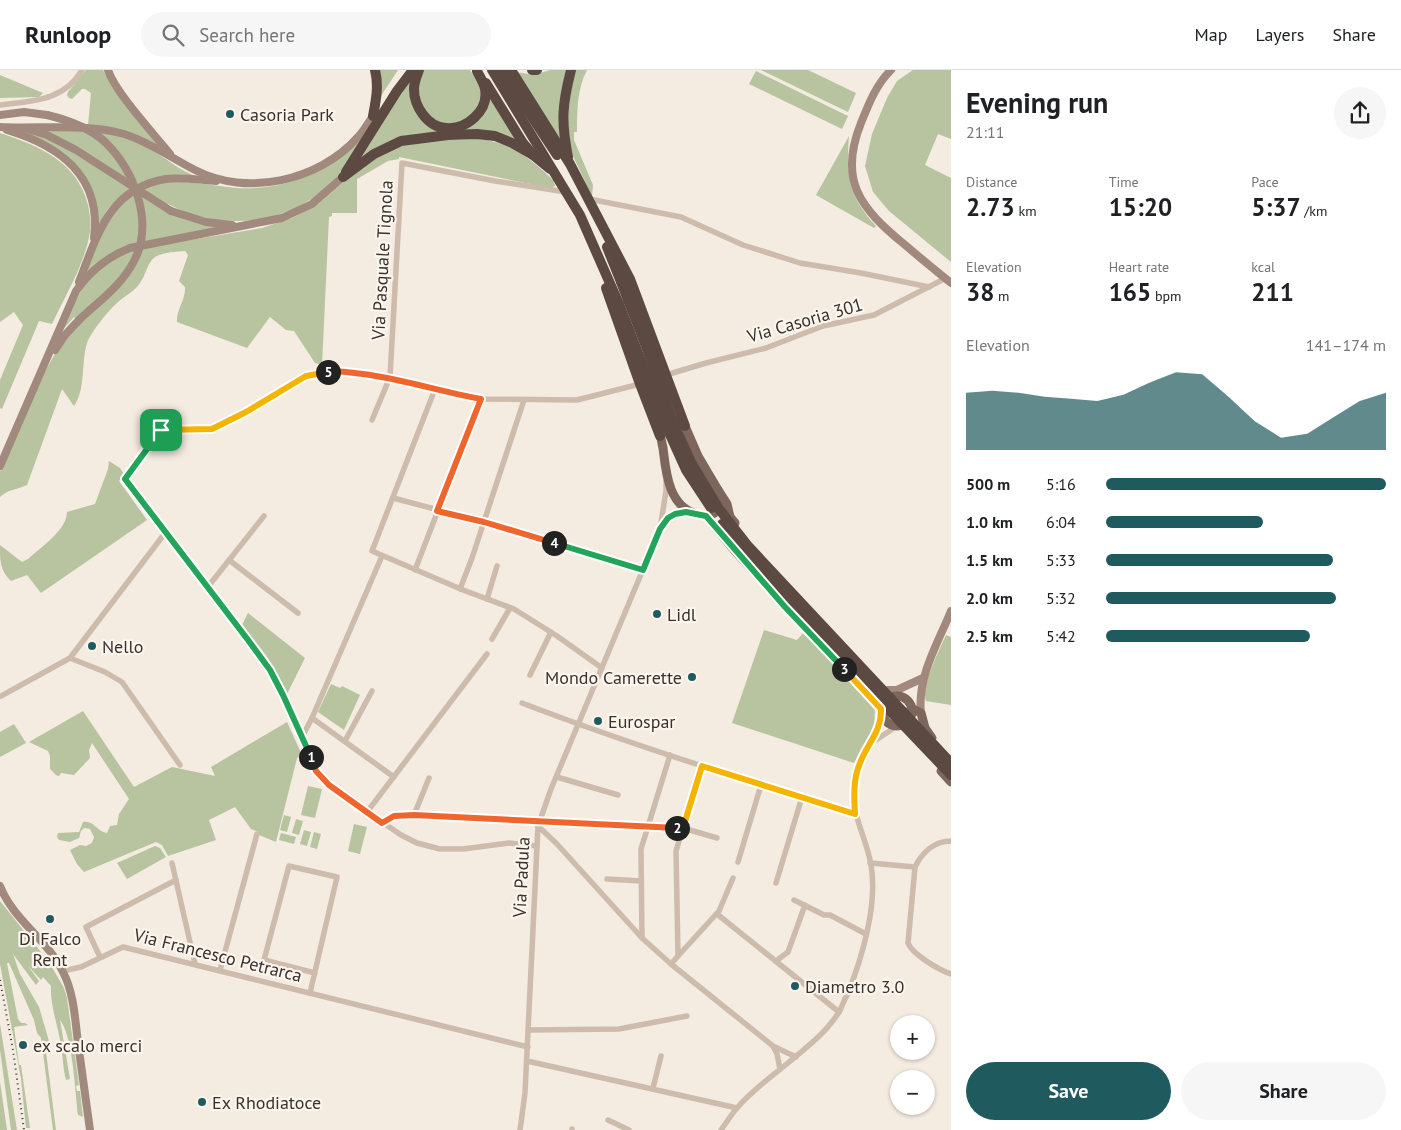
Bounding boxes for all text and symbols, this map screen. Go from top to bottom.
search box [141,12,491,57]
text: Runloop [25,19,111,50]
icon: search [159,21,187,49]
text: Search here [199,23,295,47]
text: Map [1195,23,1227,46]
text: Layers [1255,23,1304,46]
text: Share [1332,23,1376,46]
text: Evening run [966,84,1108,121]
button: share [1334,87,1386,139]
place label: Casoria Park [240,103,334,126]
marker: Casoria Park [224,108,236,120]
text: 21:11 [966,122,1004,142]
text: Distance [966,173,1017,191]
text: Time [1109,173,1139,191]
text: Pace [1251,173,1279,191]
street label: Via Pasquale Tignola [366,180,398,341]
text: 2.73 [966,191,1015,223]
text: 15:20 [1109,191,1172,223]
text: 5:37 [1251,191,1301,223]
text: km [1015,202,1037,220]
text: /km [1301,202,1327,220]
text: Elevation [966,258,1022,276]
text: Heart rate [1109,258,1169,276]
text: kcal [1251,258,1275,276]
text: 38 [966,276,994,308]
text: 165 [1109,276,1151,308]
text: 211 [1251,276,1294,308]
text: m [994,287,1009,305]
text: bpm [1151,287,1181,305]
street label: Via Casoria 301 [744,293,865,348]
text: Elevation [966,335,1030,355]
text: 141–174 m [1306,335,1386,355]
pin: 5 [316,360,340,384]
text: 5 [325,363,332,381]
pin [140,409,182,451]
icon: arrive [147,416,175,444]
text: 500 m [966,474,1010,494]
text: 5:16 [1046,474,1076,494]
text: 1.0 km [966,512,1013,532]
text: 6:04 [1046,512,1076,532]
pin: 4 [542,530,566,556]
text: 4 [551,534,558,552]
text: 1.5 km [966,550,1013,570]
text: 5:33 [1046,550,1076,570]
text: 2.0 km [966,588,1013,608]
text: 5:32 [1046,588,1076,608]
place label: Lidl [667,603,697,626]
marker: Lidl [651,608,663,620]
text: 2.5 km [966,626,1013,646]
text: 5:42 [1046,626,1076,646]
place label: Nello [102,635,143,658]
marker: Nello [86,640,98,652]
pin: 3 [832,656,856,682]
text: 3 [841,660,848,678]
place label: Mondo Camerette [545,666,682,689]
marker: Mondo Camerette [686,671,698,683]
place label: Eurospar [608,710,675,733]
marker: Eurospar [592,715,604,727]
pin: 1 [298,744,324,770]
text: 1 [308,748,315,766]
pin: 2 [664,816,690,840]
text: 2 [674,819,681,837]
street label: Via Padula [507,836,535,919]
marker: Di Falco Rent [44,913,56,925]
street label: Via Francesco Petrarca [131,923,304,987]
place label: Di Falco Rent [19,927,81,971]
place label: Diametro 3.0 [805,975,905,998]
marker: Diametro 3.0 [789,980,801,992]
map controls [890,1015,935,1115]
button: + [890,1015,935,1060]
place label: ex scalo merci [33,1034,142,1057]
marker: ex scalo merci [17,1039,29,1051]
button: Save [966,1062,1171,1120]
button: Share [1181,1062,1386,1120]
button: − [890,1070,935,1115]
place label: Ex Rhodiatoce [212,1091,321,1114]
marker: Ex Rhodiatoce [196,1096,208,1108]

